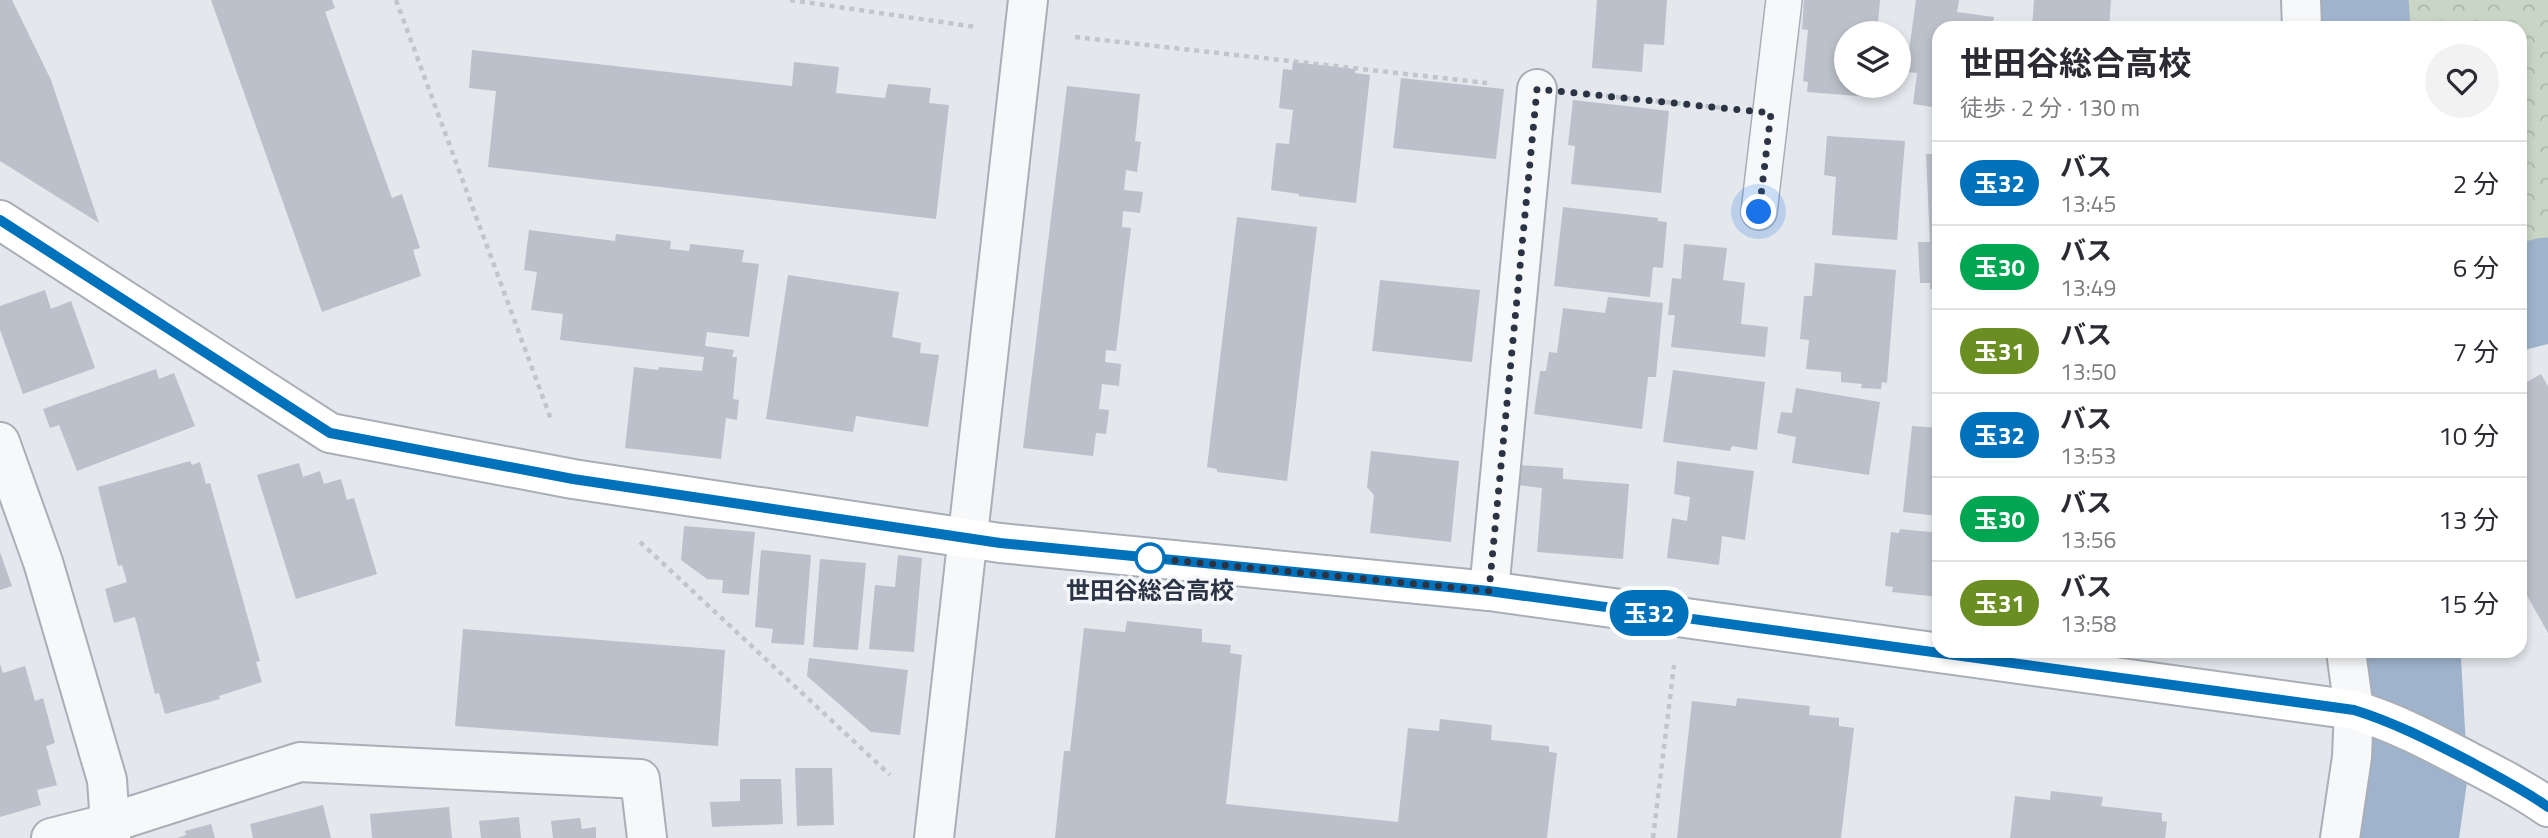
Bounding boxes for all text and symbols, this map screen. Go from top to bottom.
map controls [1834,21,1911,98]
button: layers [1834,21,1911,98]
text: 世田谷総合高校 [1960,38,2191,88]
button: heart [2425,44,2499,118]
text: 徒歩 · 2 分 · 130 m [1960,90,2140,125]
text: バス [2060,147,2112,186]
text: 2 分 [2453,164,2499,203]
text: 玉32 [1974,165,2025,201]
text: 13:45 [2060,186,2116,221]
your location [1741,194,1776,229]
text: バス [2060,231,2112,270]
text: 6 分 [2453,248,2499,287]
text: 玉30 [1974,249,2025,285]
text: 13:49 [2060,270,2116,305]
text: バス [2060,315,2112,354]
text: 7 分 [2453,332,2499,371]
text: 玉31 [1974,333,2025,369]
text: 13:50 [2060,354,2116,389]
text: バス [2060,399,2112,438]
text: 10 分 [2438,416,2499,455]
text: 玉32 [1974,417,2025,453]
text: 13:53 [2060,438,2116,473]
text: バス [2060,483,2112,522]
text: 13 分 [2438,500,2499,539]
text: 玉30 [1974,501,2025,537]
text: 13:56 [2060,522,2116,557]
marker: 世田谷総合高校 [1135,543,1165,573]
text: バス [2060,567,2112,606]
place label: 世田谷総合高校 [1066,572,1234,608]
text: 15 分 [2438,584,2499,623]
text: 玉31 [1974,585,2025,621]
line badge: 玉32 [1609,590,1689,636]
text: 玉32 [1624,595,1674,631]
text: 13:58 [2060,606,2116,641]

